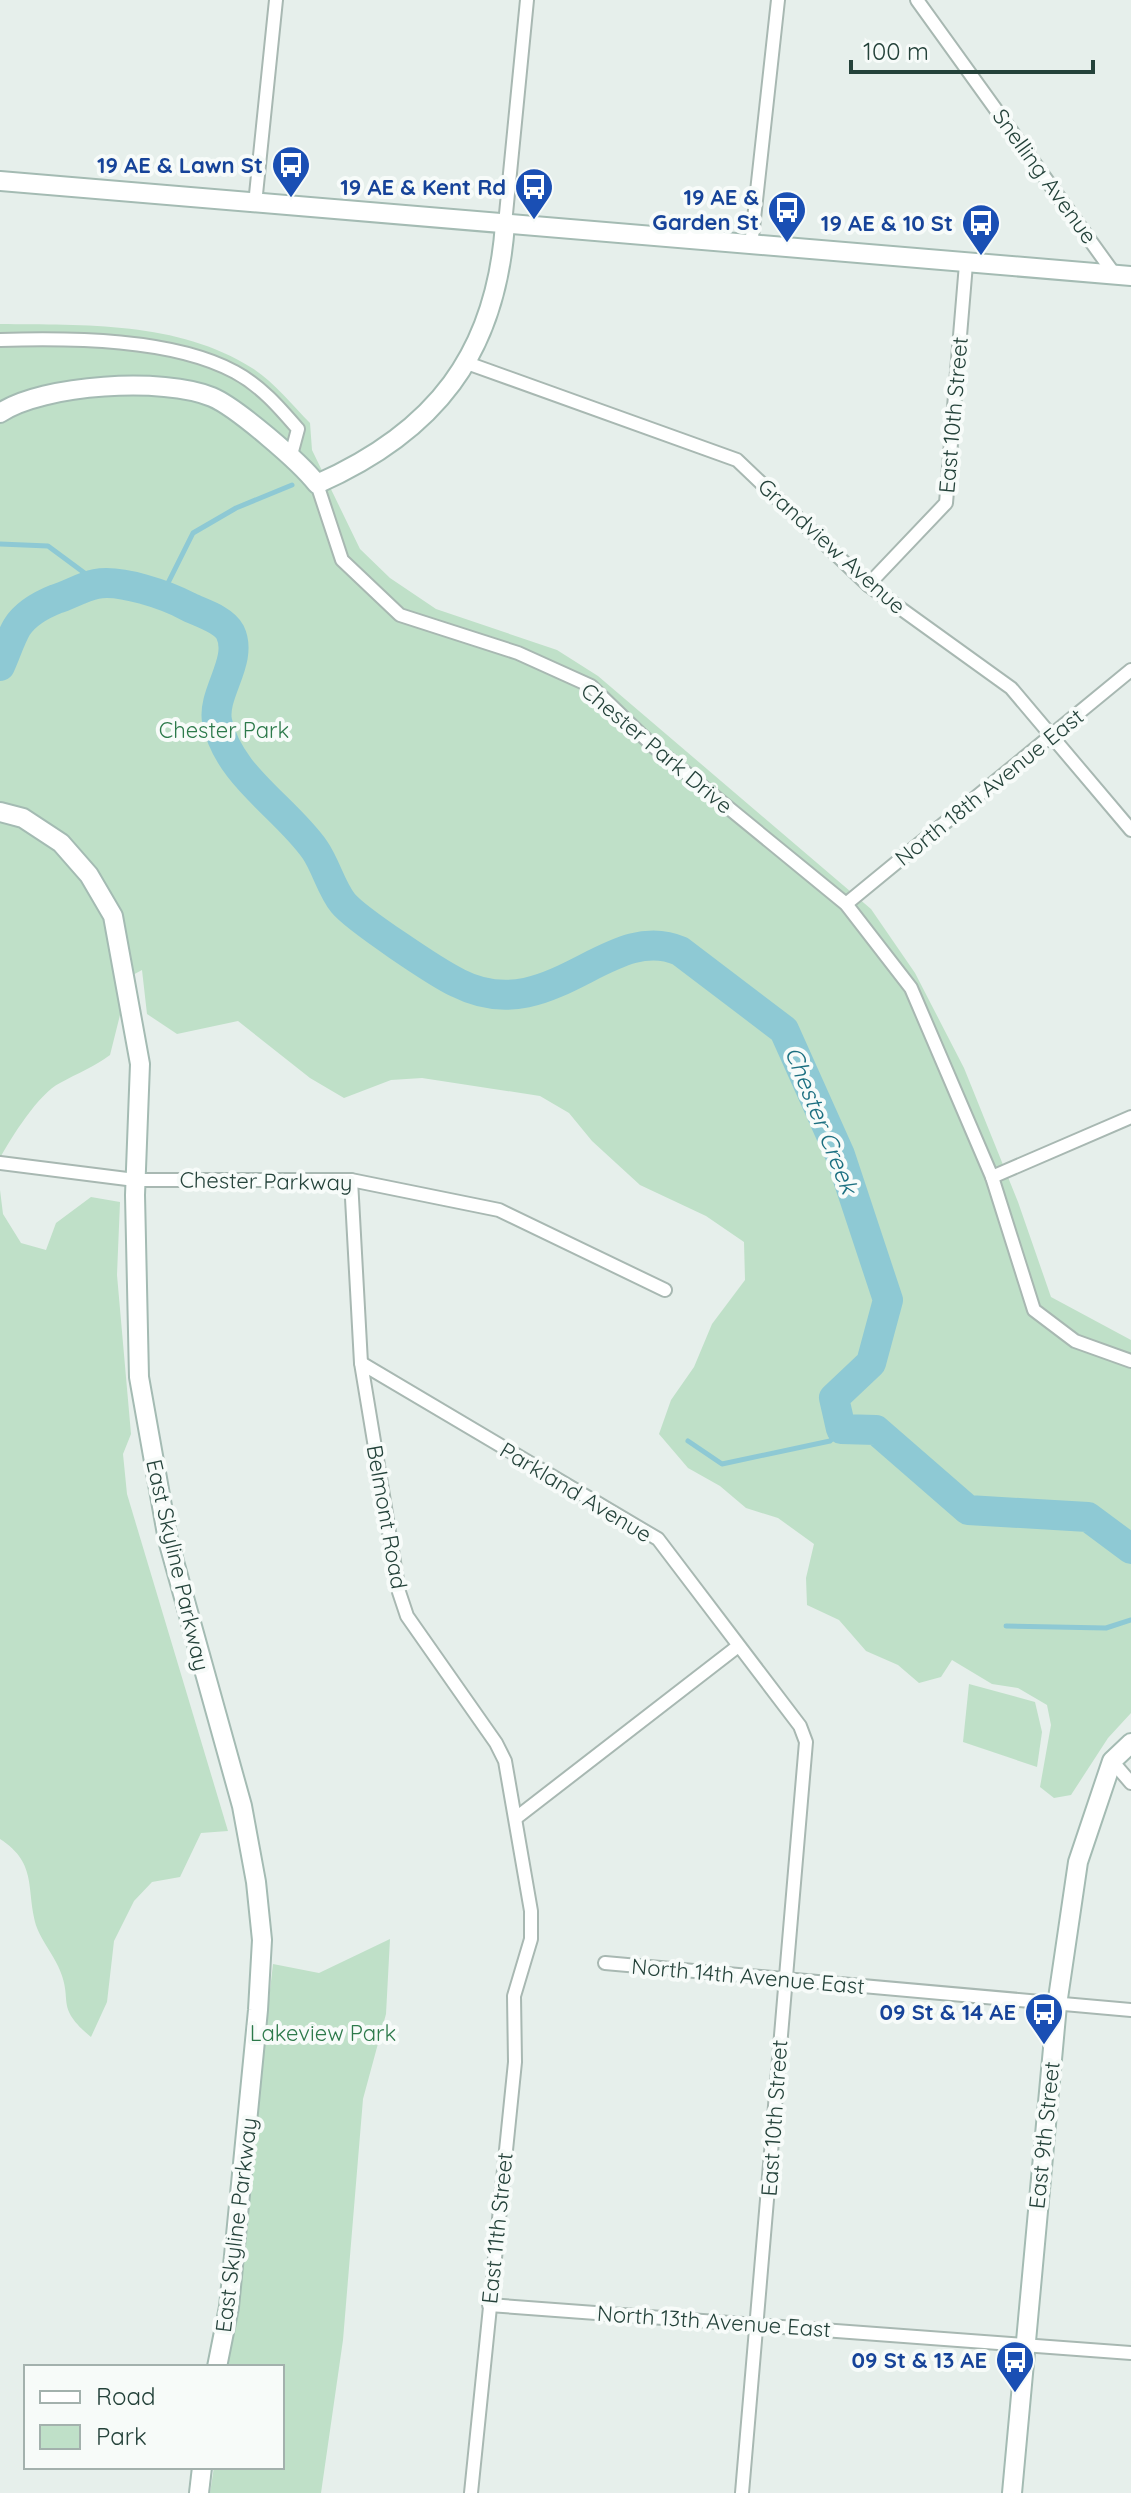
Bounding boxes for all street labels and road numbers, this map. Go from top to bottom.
street label: Snelling Avenue [987,103,1103,249]
street label: East 10th Street [932,336,974,494]
street label: Grandview Avenue [752,472,912,620]
street label: Chester Park Drive [575,676,739,820]
street label: North 18th Avenue East [889,702,1089,872]
street label: Chester Parkway [179,1165,353,1197]
street label: Parkland Avenue [495,1436,657,1548]
street label: Belmont Road [361,1443,413,1591]
street label: East Skyline Parkway [140,1457,216,1673]
street label: North 14th Avenue East [630,1952,866,2000]
street label: East 10th Street [755,2039,793,2197]
street label: East 9th Street [1022,2060,1066,2210]
street label: East Skyline Parkway [209,2116,263,2334]
street label: East 11th Street [475,2151,519,2305]
street label: North 13th Avenue East [596,2299,832,2343]

